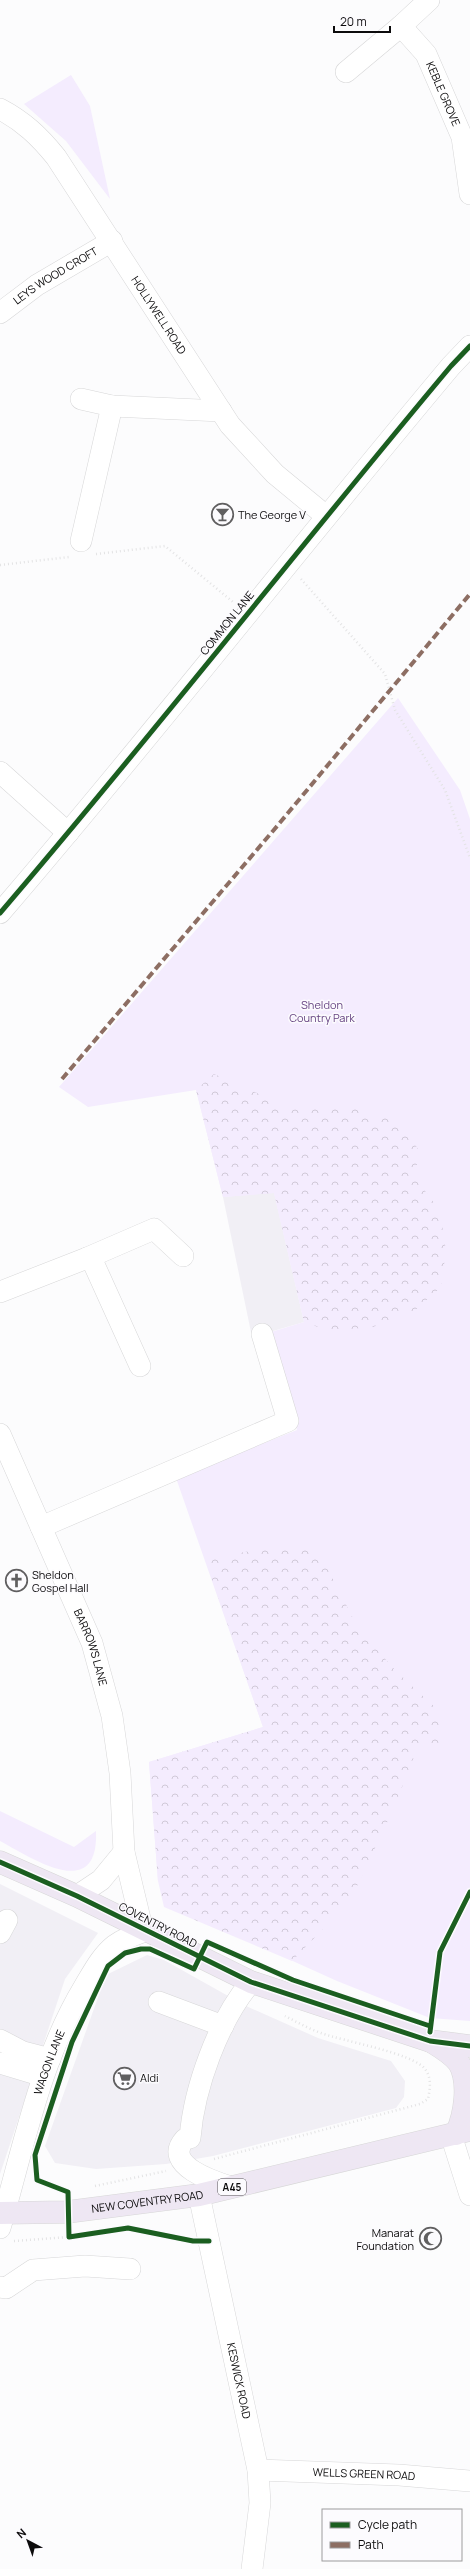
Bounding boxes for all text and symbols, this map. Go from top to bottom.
scale bar [334,8,390,34]
text: 20 m [340,13,367,30]
street label: KEBLE GROVE [423,59,464,128]
street label: LEYS WOOD CROFT [10,243,101,307]
street label: HOLLYWELL ROAD [128,273,190,357]
bar icon: The George V [209,502,235,528]
place label: The George V [238,507,306,522]
street label: COMMON LANE [196,587,257,658]
park label: Sheldon Country Park [289,997,355,1025]
place label: Sheldon Gospel Hall [32,1567,88,1595]
church icon: Sheldon Gospel Hall [3,1568,29,1594]
street label: BARROWS LANE [71,1606,111,1687]
street label: COVENTRY ROAD [116,1898,200,1951]
street label: WAGON LANE [30,2027,68,2096]
supermarket icon: Aldi [111,2065,137,2091]
place label: Aldi [140,2070,159,2085]
road number: A45 [218,2179,246,2195]
street label: NEW COVENTRY ROAD [90,2186,205,2216]
place label: Manarat Foundation [356,2225,414,2253]
mosque icon: Manarat Foundation [417,2226,443,2252]
street label: KESWICK ROAD [224,2341,255,2420]
street label: WELLS GREEN ROAD [312,2464,416,2483]
legend [322,2509,462,2561]
text: Cycle path [358,2516,417,2533]
north arrow [8,2521,48,2561]
text: N [13,2525,29,2541]
text: Path [358,2536,384,2553]

